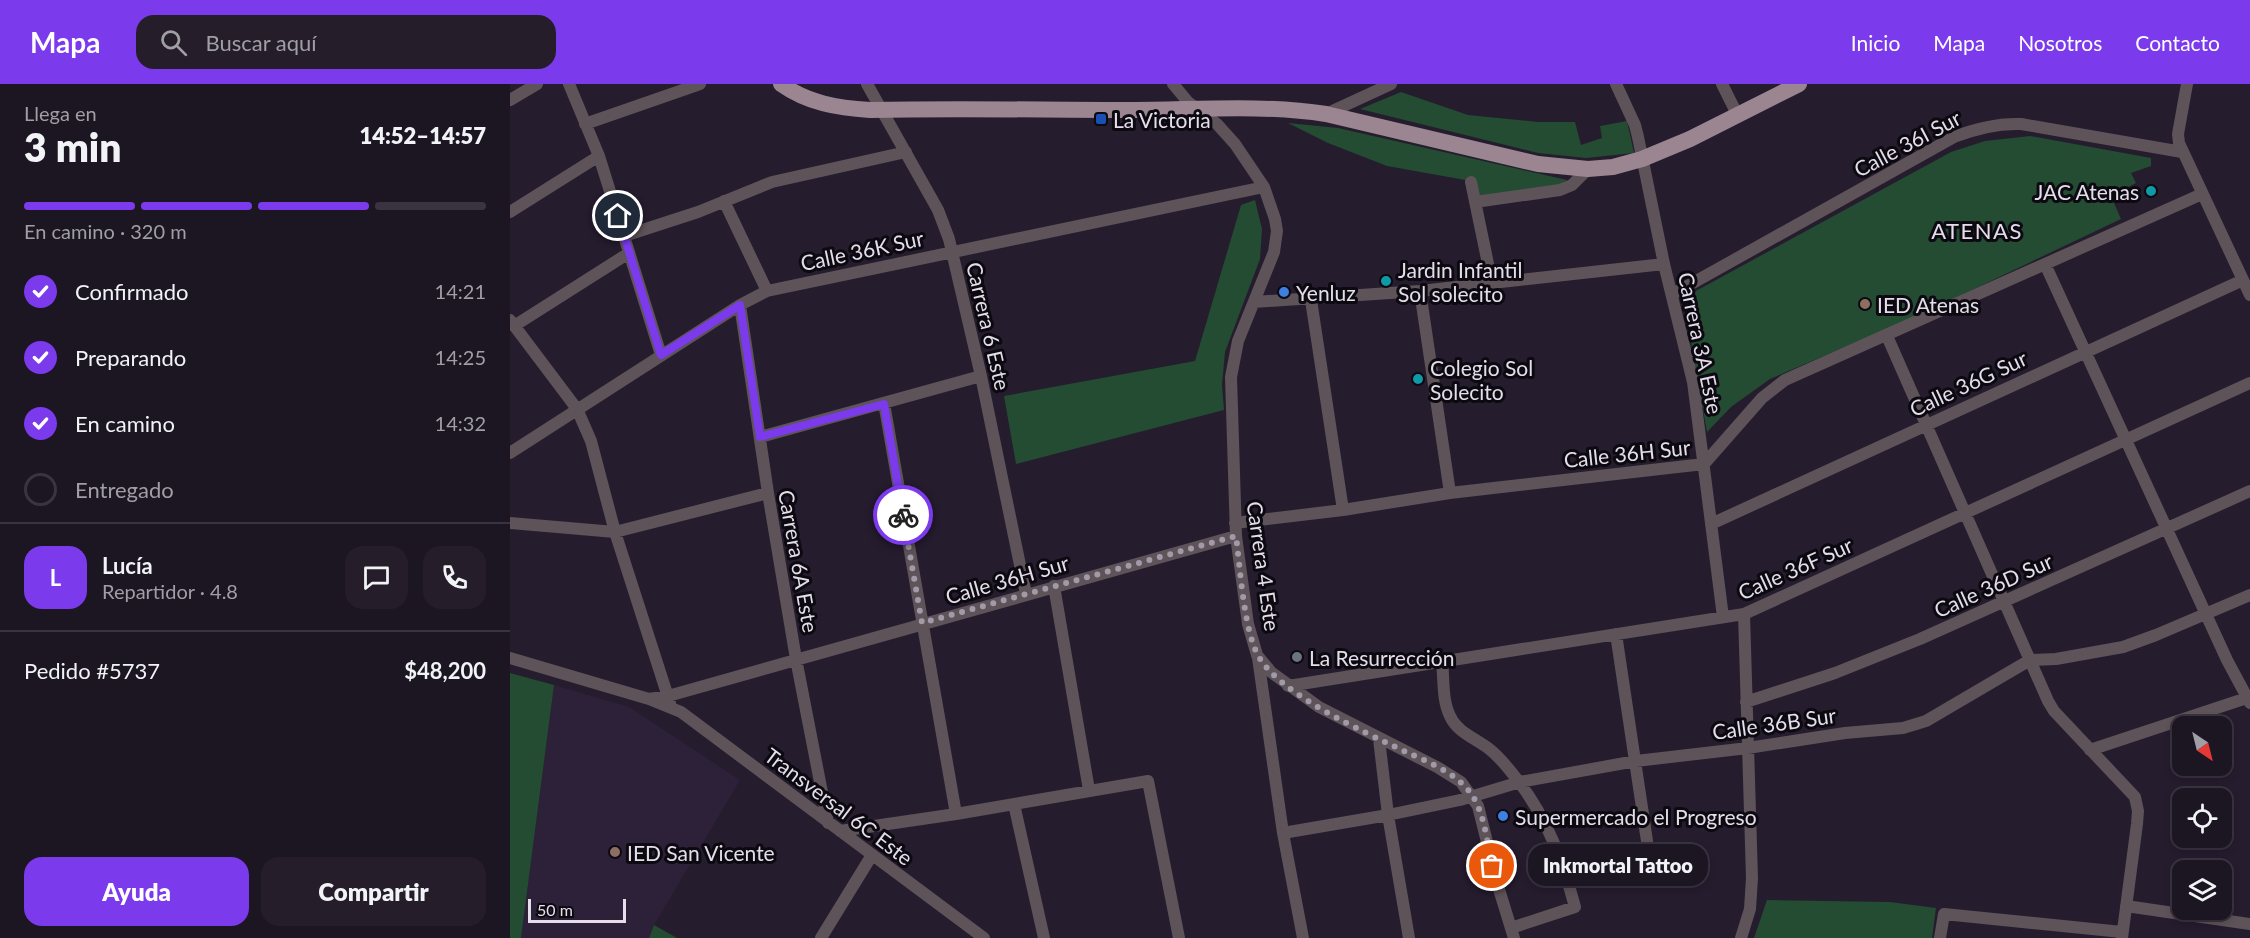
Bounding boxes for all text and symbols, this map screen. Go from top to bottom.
search box [136,15,556,69]
text: Mapa [30,25,100,59]
icon: search [157,26,190,59]
text: Buscar aquí [205,29,317,56]
text: Inicio [1851,30,1900,55]
text: Mapa [1933,30,1985,55]
text: Nosotros [2018,30,2102,55]
text: Contacto [2135,30,2220,55]
text: Llega en [24,101,97,125]
street label: Calle 36I Sur [1849,104,1965,182]
place label: La Victoria [1113,107,1211,132]
marker: La Victoria [1094,112,1108,126]
text: 14:52–14:57 [360,122,486,149]
text: 3 min [24,124,121,170]
place label: JAC Atenas [2034,179,2139,204]
marker: JAC Atenas [2144,184,2158,198]
pin [592,190,643,241]
icon: home [601,199,634,232]
district label: ATENAS [1931,217,2023,244]
text: En camino · 320 m [24,219,187,243]
street label: Calle 36K Sur [798,225,926,275]
place label: Jardin Infantil Sol solecito [1398,257,1523,306]
street label: Carrera 6 Este [962,259,1016,393]
street label: Carrera 3A Este [1674,270,1728,416]
marker: Jardin Infantil Sol solecito [1379,274,1393,288]
icon: check [24,275,57,308]
text: Confirmado [75,278,188,305]
text: 14:21 [435,279,486,303]
place label: Yenluz [1296,280,1356,305]
marker: Yenluz [1277,285,1291,299]
place label: IED Atenas [1877,292,1979,317]
marker: IED Atenas [1858,297,1872,311]
icon: check [24,341,57,374]
text: Preparando [75,344,186,371]
text: 14:25 [435,345,486,369]
street label: Calle 36G Sur [1905,345,2031,421]
place label: Colegio Sol Solecito [1430,355,1533,404]
marker: Colegio Sol Solecito [1411,372,1425,386]
icon: check [24,407,57,440]
text: En camino [75,410,175,437]
text: 14:32 [435,411,486,435]
street label: Calle 36H Sur [1562,434,1692,472]
text: Entregado [75,476,174,503]
courier [873,485,933,545]
street label: Carrera 6A Este [774,488,824,634]
icon: bike [887,499,920,532]
street label: Carrera 4 Este [1243,499,1285,633]
street label: Calle 36F Sur [1734,532,1856,604]
button: chat [345,546,408,609]
button: phone [423,546,486,609]
street label: Calle 36D Sur [1930,548,2056,622]
street label: Calle 36H Sur [942,549,1072,609]
text: Lucía [102,552,153,579]
text: L [50,564,61,591]
text: Repartidor · 4.8 [102,579,238,603]
place label: La Resurrección [1309,645,1454,670]
marker: La Resurrección [1290,650,1304,664]
text: Pedido #5737 [24,657,160,684]
text: $48,200 [404,657,486,684]
street label: Calle 36B Sur [1711,702,1838,744]
north arrow [2172,716,2232,776]
map controls [2172,716,2232,920]
street label: Transversal 6C Este [760,742,918,870]
button: locate [2172,788,2232,848]
place label: Supermercado el Progreso [1515,804,1757,829]
marker: Supermercado el Progreso [1496,809,1510,823]
place label: IED San Vicente [627,840,775,865]
pin [1466,840,1517,891]
marker: IED San Vicente [608,845,622,859]
callout: Inkmortal Tattoo [1528,845,1708,887]
icon: bag [1475,849,1508,882]
text: Inkmortal Tattoo [1543,853,1693,877]
button: Ayuda [24,857,249,926]
button: Compartir [261,857,486,926]
button: layers [2172,860,2232,920]
scale bar [528,896,626,924]
text: 50 m [537,900,573,919]

